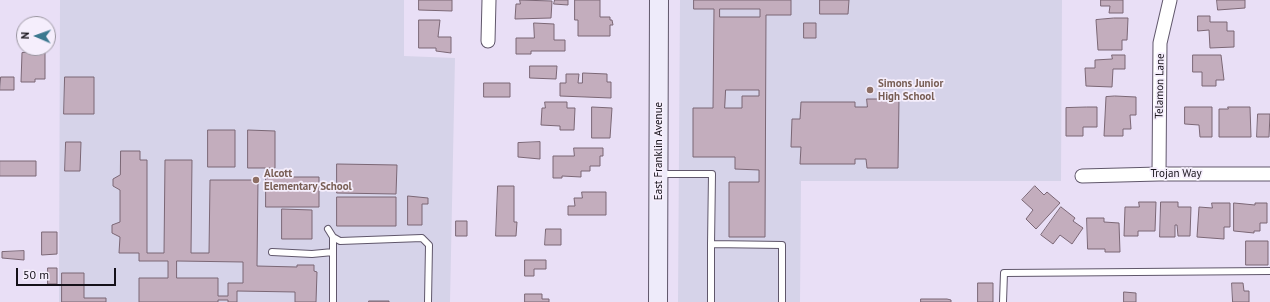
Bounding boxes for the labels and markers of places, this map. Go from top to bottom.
place label: Simons Junior High School [878,77,943,103]
marker: Simons Junior High School [865,85,875,95]
place label: Alcott Elementary School [264,167,352,193]
marker: Alcott Elementary School [251,175,261,185]

